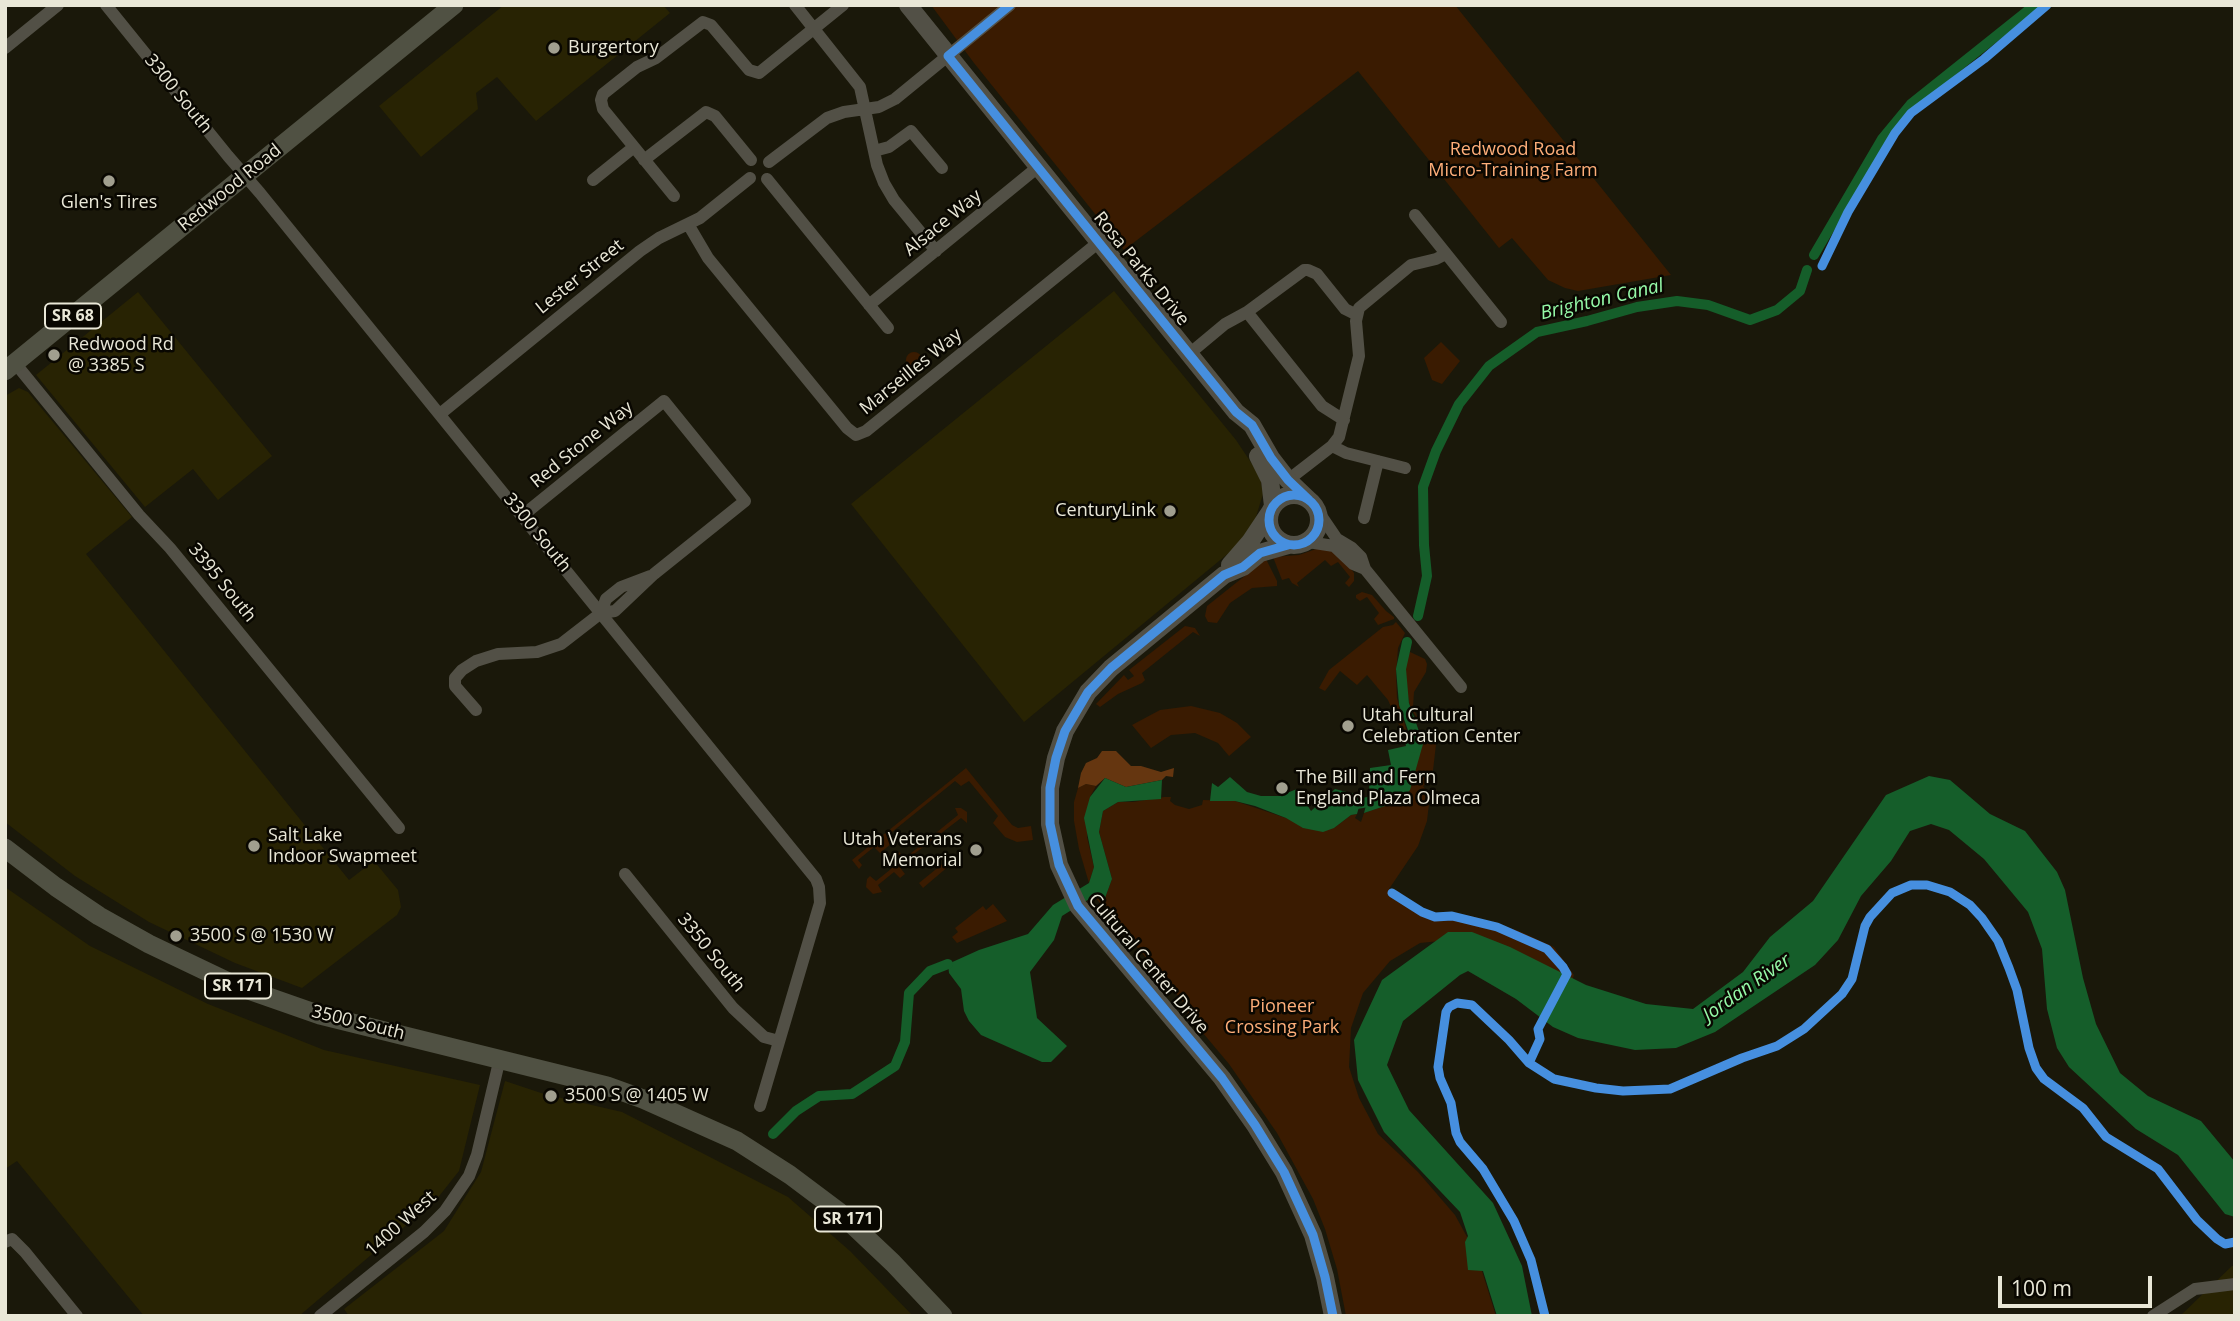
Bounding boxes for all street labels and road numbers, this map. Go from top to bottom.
street label: 3300 South [140,50,216,138]
street label: Redwood Road [174,140,286,236]
street label: Alsace Way [900,185,986,261]
street label: Rosa Parks Drive [1089,208,1193,330]
street label: Lester Street [532,235,628,319]
road number: SR 68 [45,304,101,328]
street label: Marseilles Way [856,324,966,420]
street label: Red Stone Way [526,397,638,493]
street label: 3300 South [499,489,575,577]
street label: 3395 South [184,539,260,627]
street label: Cultural Center Drive [1083,890,1213,1038]
street label: 3350 South [673,909,749,997]
road number: SR 171 [205,974,271,998]
street label: 3500 South [309,1001,407,1045]
street label: 1400 West [361,1187,441,1261]
road number: SR 171 [815,1206,881,1232]

